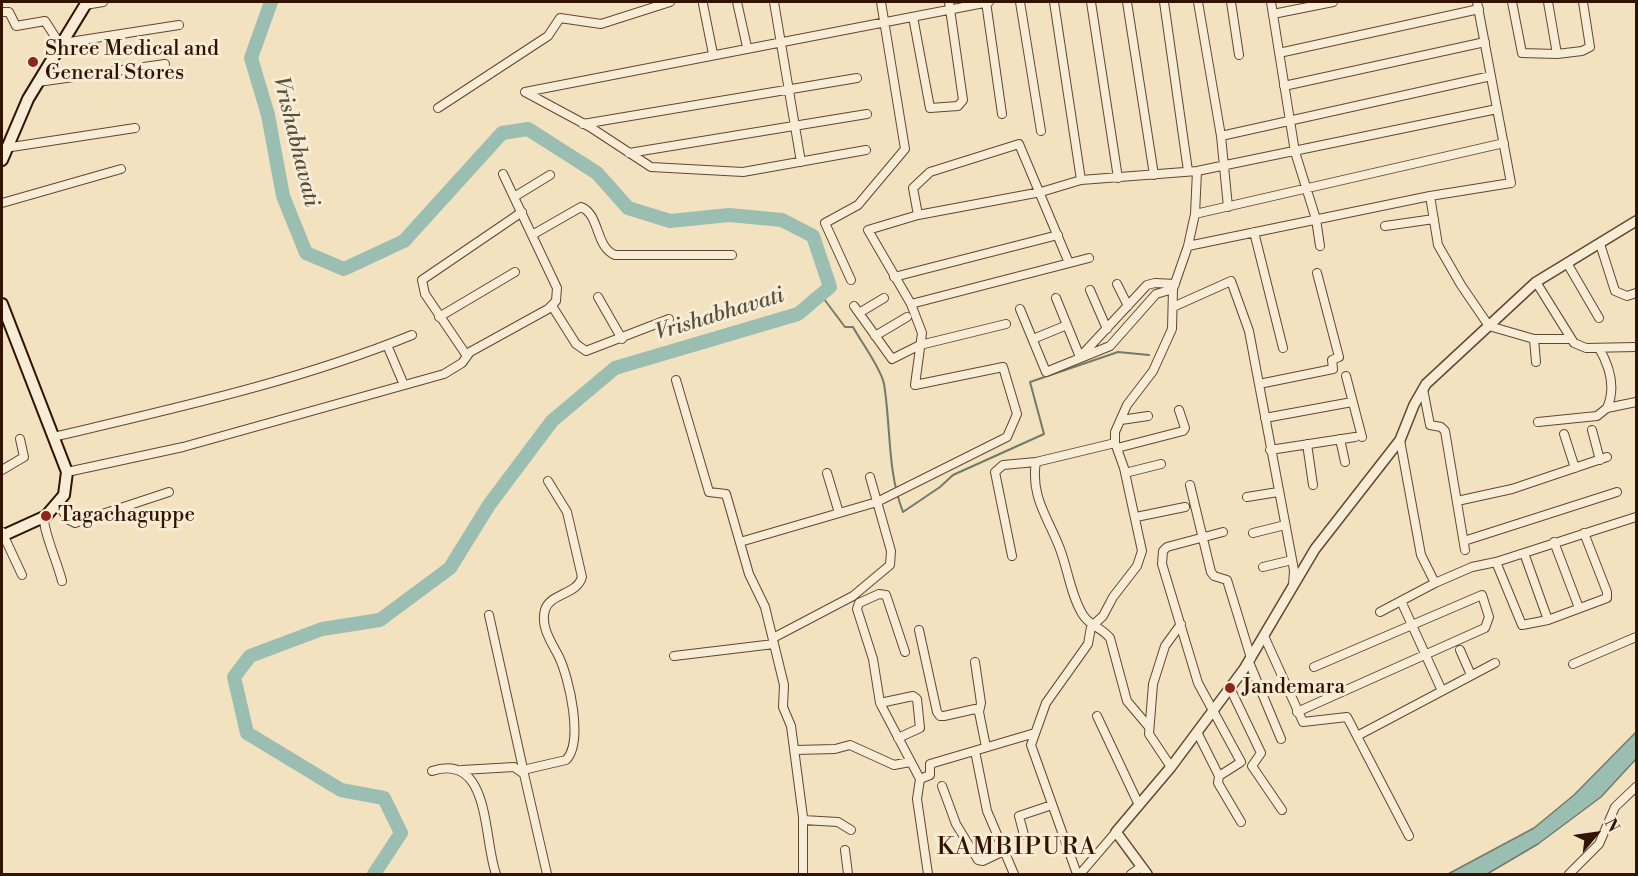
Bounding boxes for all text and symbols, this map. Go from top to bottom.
place label: Shree Medical and General Stores [45,37,219,87]
marker: Shree Medical and General Stores [26,55,40,69]
water label: Vrishabhavati [266,74,324,210]
water label: Vrishabhavati [652,283,788,347]
place label: Tagachaguppe [58,503,195,529]
marker: Tagachaguppe [39,509,53,523]
place label: Jandemara [1242,675,1345,701]
marker: Jandemara [1223,681,1237,695]
north arrow [1566,804,1626,864]
text: N [1600,815,1624,836]
district label: KAMBIPURA [937,834,1097,862]

